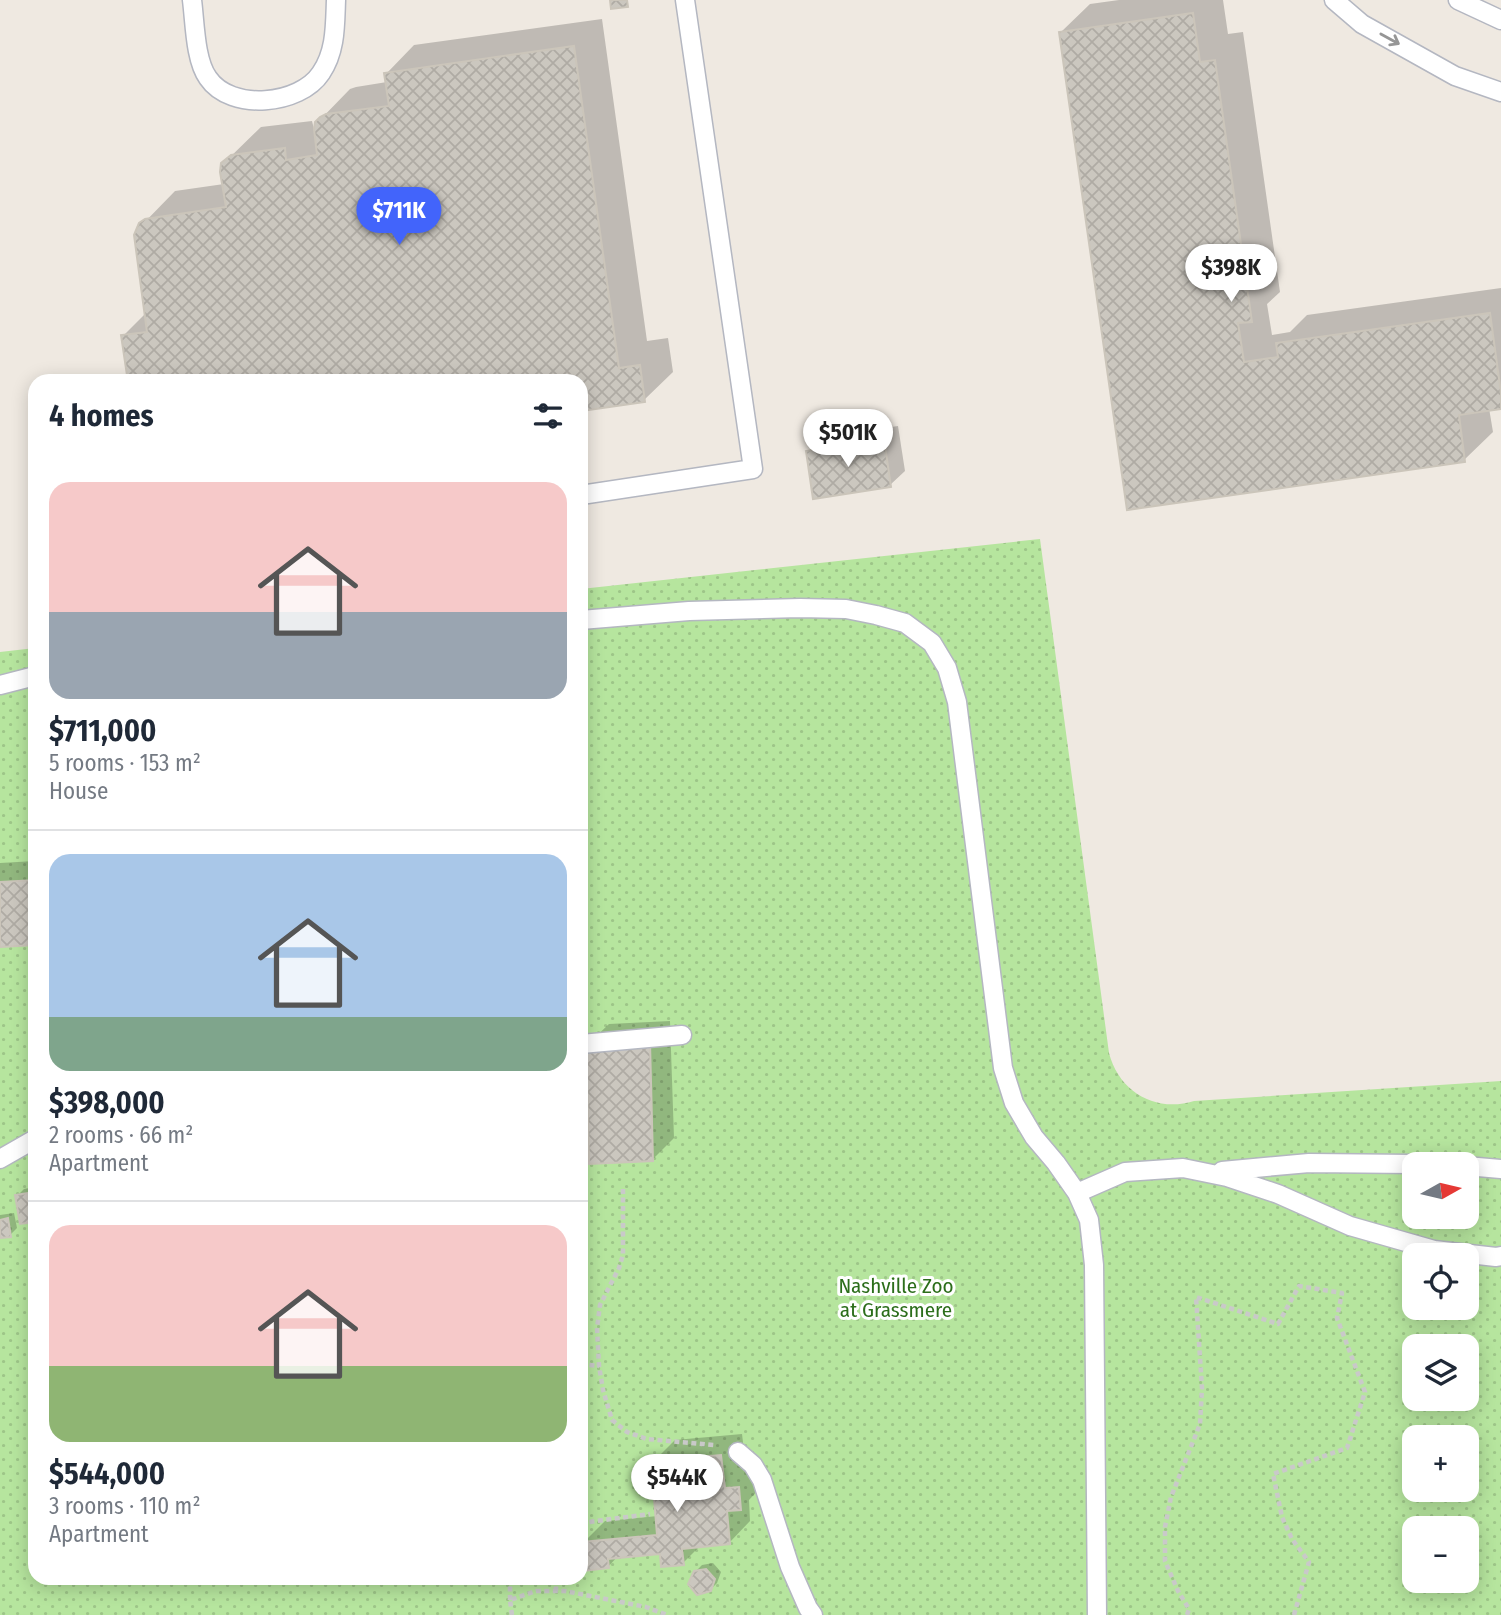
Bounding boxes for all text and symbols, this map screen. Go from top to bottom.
one-way arrow [1379,32,1399,46]
pin: $711K [350,188,448,247]
text: $711K [372,196,426,224]
pin: $398K [1182,244,1280,304]
text: $398K [1201,253,1261,281]
icon: filters [529,397,567,435]
text: 4 homes [49,398,154,434]
pin: $501K [799,410,897,469]
text: $501K [819,418,877,446]
icon: home [245,528,371,654]
text: $711,000 [49,713,156,749]
text: 5 rooms · 153 m² [49,749,201,777]
text: House [49,777,108,805]
icon: home [245,900,371,1026]
text: $398,000 [49,1085,165,1121]
text: 2 rooms · 66 m² [49,1121,193,1149]
text: Apartment [49,1149,149,1177]
north arrow [1402,1152,1479,1228]
map controls [1402,1152,1479,1593]
button: locate [1402,1243,1479,1320]
icon: home [245,1271,371,1397]
park label: Nashville Zoo at Grassmere [838,1273,954,1323]
button: layers [1402,1334,1479,1411]
button: + [1402,1425,1479,1502]
pin: $544K [628,1454,726,1514]
text: $544,000 [49,1456,165,1492]
text: $544K [647,1463,707,1491]
text: 3 rooms · 110 m² [49,1492,200,1520]
button: − [1402,1516,1479,1593]
text: Apartment [49,1520,149,1548]

